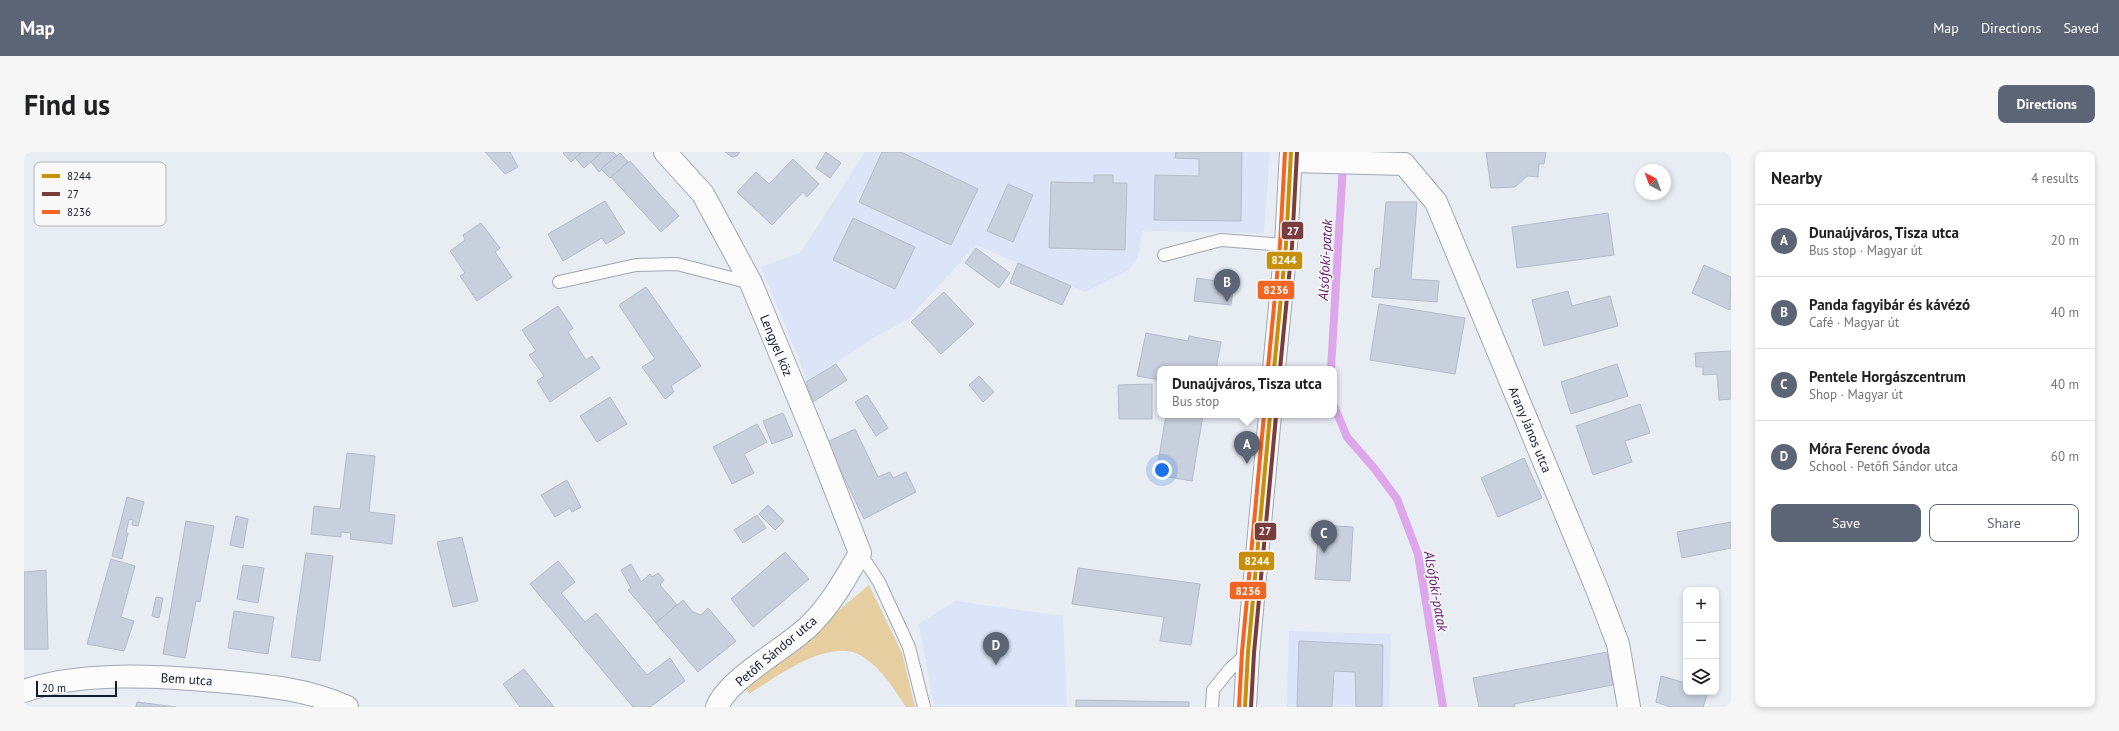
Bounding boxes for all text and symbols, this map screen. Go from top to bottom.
text: Map [20,16,55,40]
text: Map [1933,19,1959,37]
text: Directions [1981,19,2041,37]
text: Saved [2063,19,2099,37]
button: Directions [1998,85,2095,123]
text: Find us [24,86,110,123]
legend [34,162,166,226]
north arrow [1635,164,1671,200]
text: Nearby [1771,167,1822,189]
text: 8244 [67,169,91,183]
text: 4 results [2031,170,2079,187]
text: 27 [67,187,79,201]
text: 8236 [67,205,91,219]
water label: Alsófoki-patak [1314,218,1336,302]
line badge: 27 [1281,221,1304,240]
text: Dunaújváros, Tisza utca [1809,223,1959,242]
text: 27 [1287,224,1299,238]
text: A [1780,232,1788,249]
text: 20 m [2051,232,2079,249]
text: Bus stop · Magyar út [1809,242,1922,259]
line badge: 8244 [1266,251,1303,270]
text: 8244 [1272,253,1297,267]
pin: B [1214,269,1240,302]
line badge: 8236 [1257,280,1295,300]
text: 8236 [1264,283,1288,297]
text: Panda fagyibár és kávézó [1809,295,1970,314]
text: B [1780,304,1788,321]
text: 40 m [2051,304,2079,321]
street label: Lengyel köz [756,312,797,379]
text: Café · Magyar út [1809,314,1899,331]
popup [1157,366,1337,418]
text: Pentele Horgászcentrum [1809,367,1966,386]
text: Dunaújváros, Tisza utca [1172,374,1322,393]
text: C [1780,376,1788,393]
text: 40 m [2051,376,2079,393]
street label: Arany János utca [1505,384,1556,475]
text: Shop · Magyar út [1809,386,1903,403]
text: Bus stop [1172,393,1219,410]
pin: A [1234,431,1260,464]
text: Móra Ferenc óvoda [1809,439,1930,458]
text: D [1780,448,1788,465]
text: 60 m [2051,448,2079,465]
text: School · Petőfi Sándor utca [1809,458,1958,475]
your location [1152,460,1172,480]
button: Save [1771,504,1921,542]
button: Share [1929,504,2079,542]
pin: C [1311,520,1337,553]
line badge: 27 [1254,522,1277,541]
text: 27 [1259,524,1271,538]
water label: Alsófoki-patak [1420,548,1452,633]
line badge: 8244 [1238,551,1275,571]
text: 8244 [1245,554,1270,568]
line badge: 8236 [1229,581,1267,600]
text: 8236 [1236,584,1260,598]
map controls [1683,587,1719,695]
button: + [1683,587,1719,623]
street label: Petőfi Sándor utca [732,612,820,690]
button: − [1683,623,1719,659]
pin: D [983,632,1009,665]
button: layers [1683,659,1719,695]
street label: Bem utca [160,669,213,689]
scale bar [36,679,117,698]
text: 20 m [42,681,66,695]

